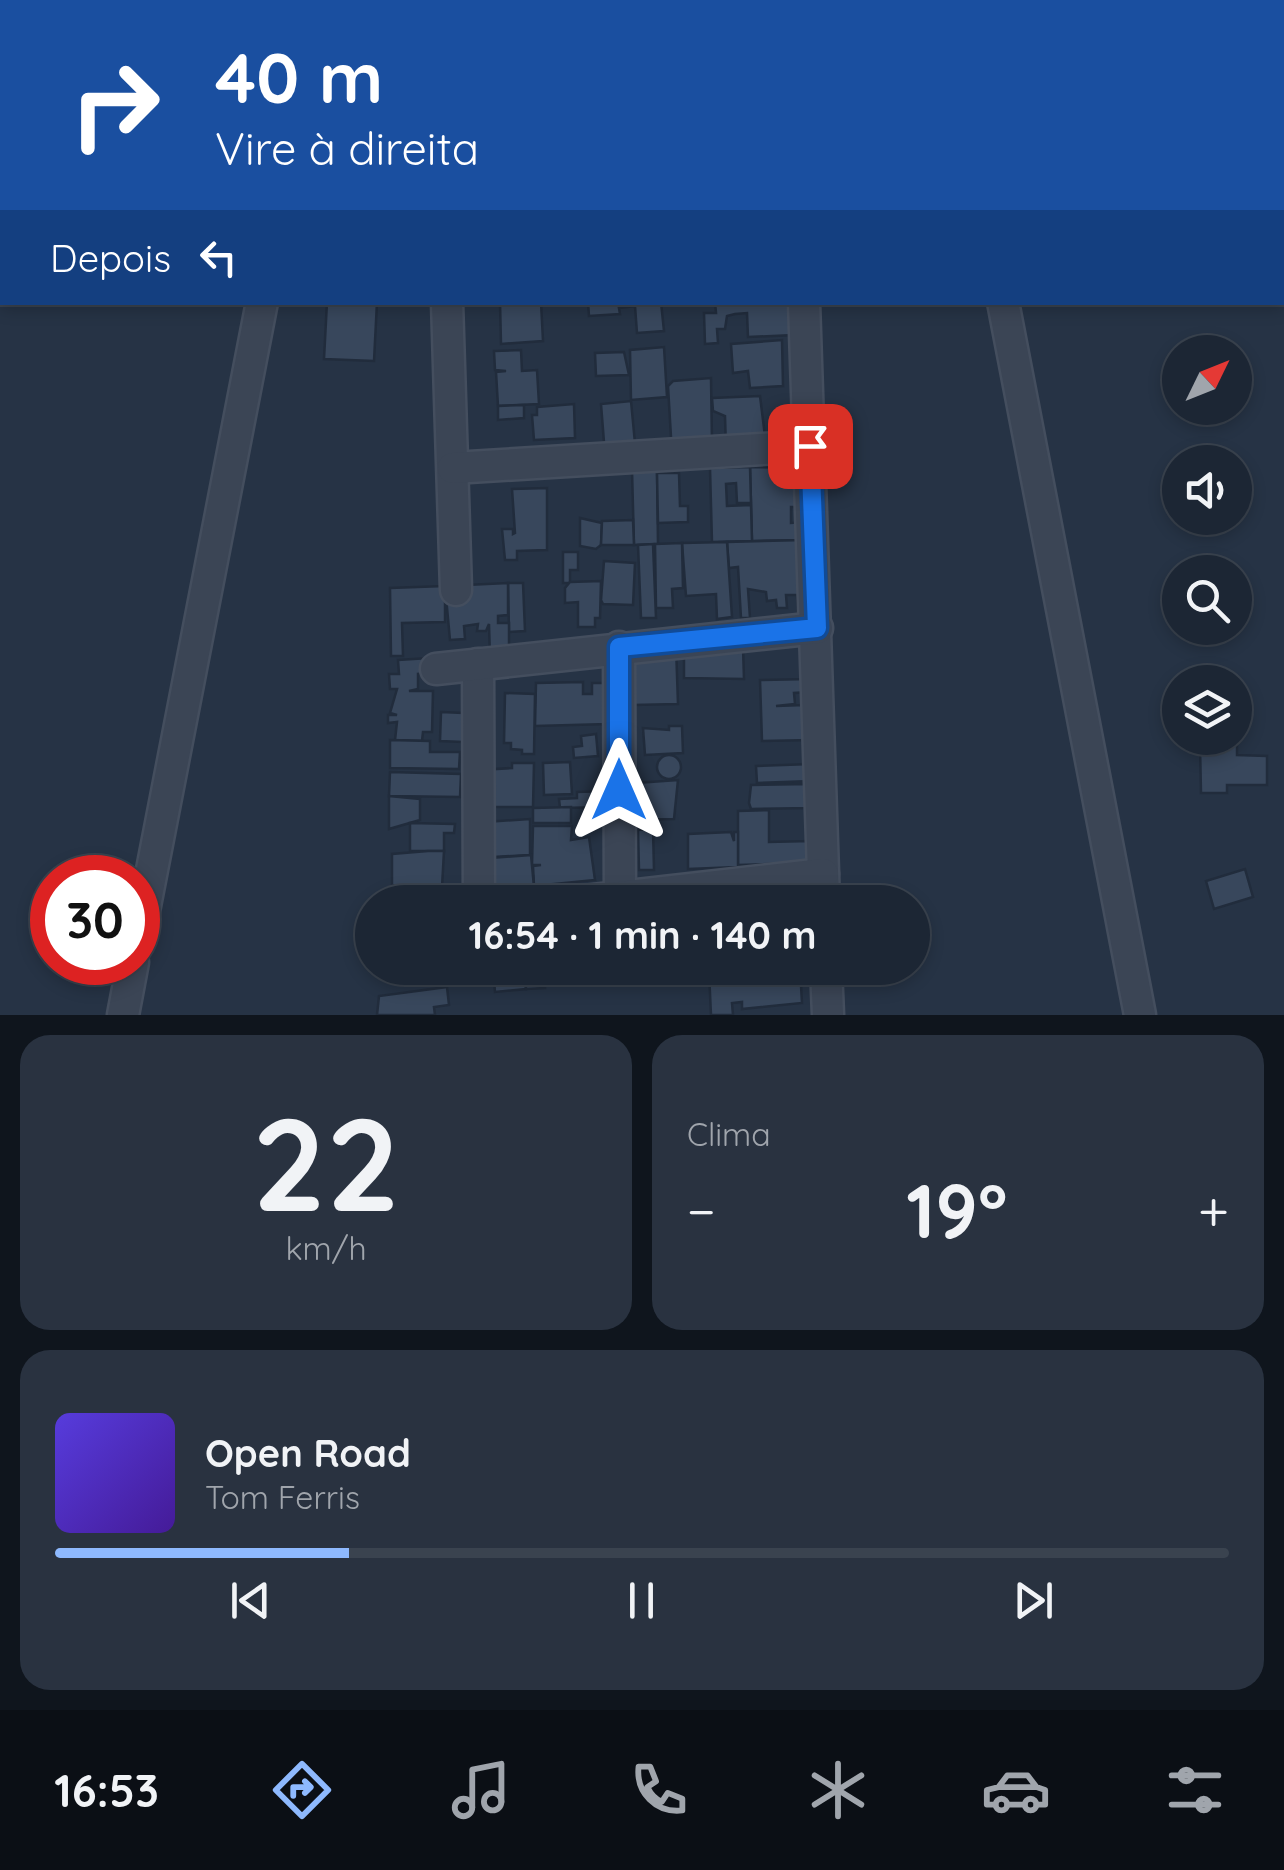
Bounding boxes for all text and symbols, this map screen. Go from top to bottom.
text: 40 m [215,33,383,121]
icon: right [50,40,180,170]
text: Vire à direita [215,120,479,176]
icon: left [191,230,246,285]
text: Depois [50,234,171,282]
north arrow [1162,335,1252,425]
map controls [1162,335,1252,755]
pin [768,404,853,489]
icon: arrive [783,419,838,474]
button: sound [1162,445,1252,535]
button: search [1162,555,1252,645]
button: layers [1162,665,1252,755]
position arrow [567,738,671,842]
speed limit sign: 30 [30,855,160,985]
text: 16:54 · 1 min · 140 m [468,911,817,959]
text: 22 [252,1081,400,1244]
text: Clima [687,1114,771,1154]
text: 19° [906,1163,1007,1257]
text: − [687,1176,716,1245]
text: + [1198,1176,1229,1245]
text: km/h [285,1228,367,1268]
text: Open Road [205,1429,411,1477]
text: Tom Ferris [205,1477,360,1517]
icon: previous [223,1573,278,1628]
icon: pause [614,1573,669,1628]
icon: next [1006,1573,1061,1628]
icon: directions [267,1755,337,1825]
icon: music [446,1755,516,1825]
icon: phone [624,1755,694,1825]
icon: climate [803,1755,873,1825]
icon: car [981,1755,1051,1825]
icon: filters [1160,1755,1230,1825]
text: 16:53 [54,1762,159,1818]

